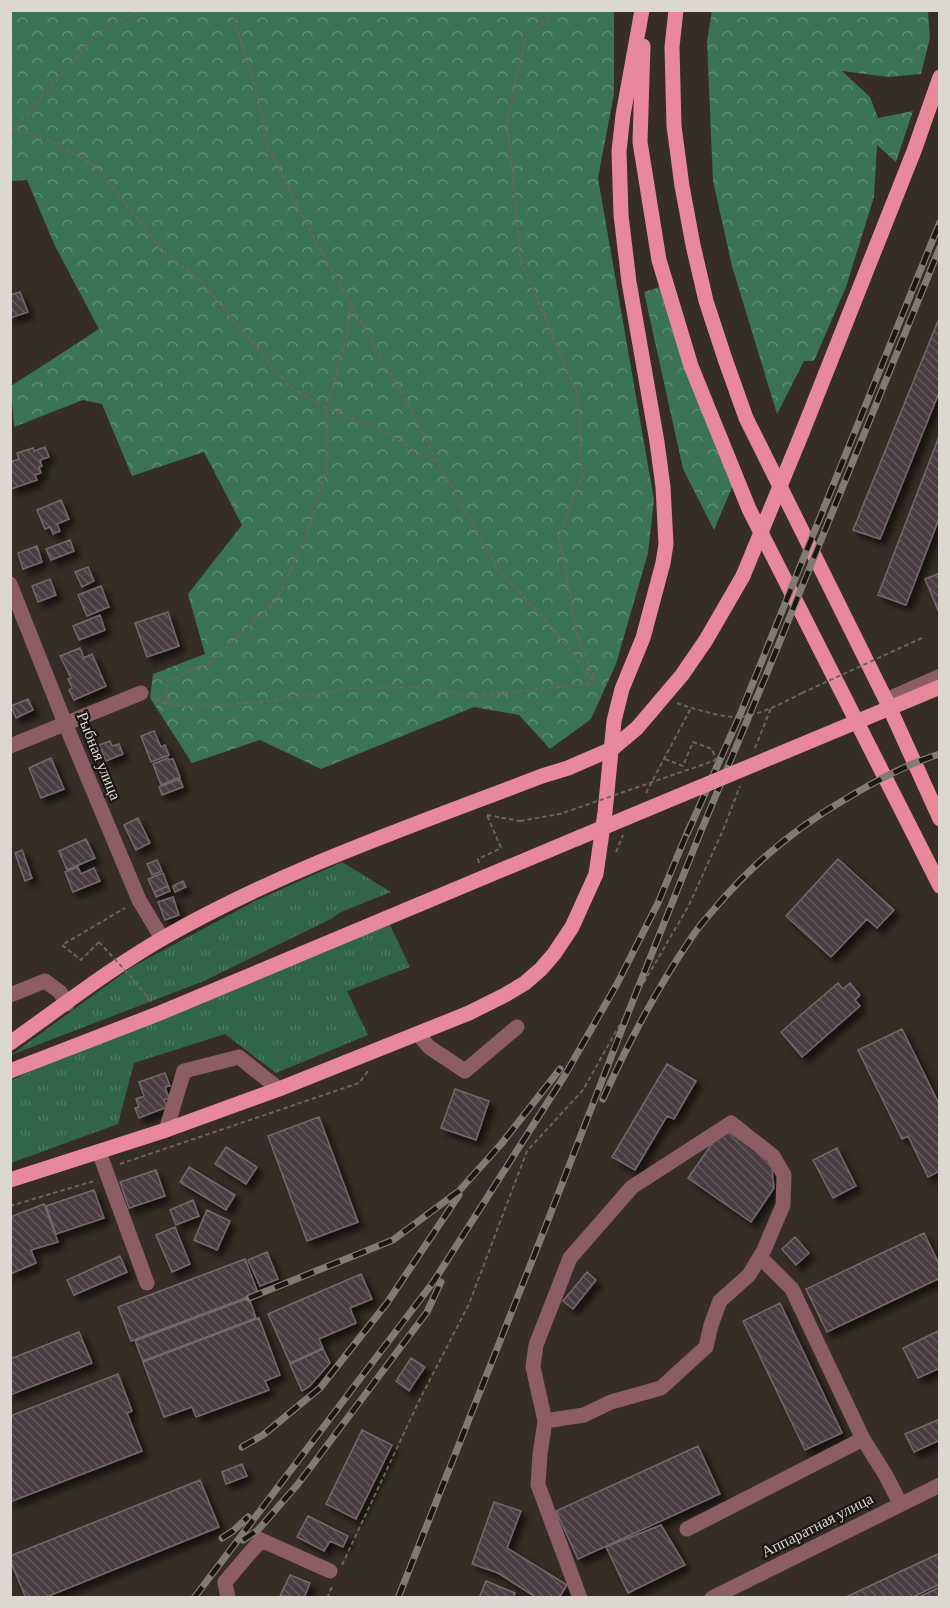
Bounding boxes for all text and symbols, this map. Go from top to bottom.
street label: Рыбная улица [73,710,124,803]
street label: Аппаратная улица [758,1490,876,1561]

